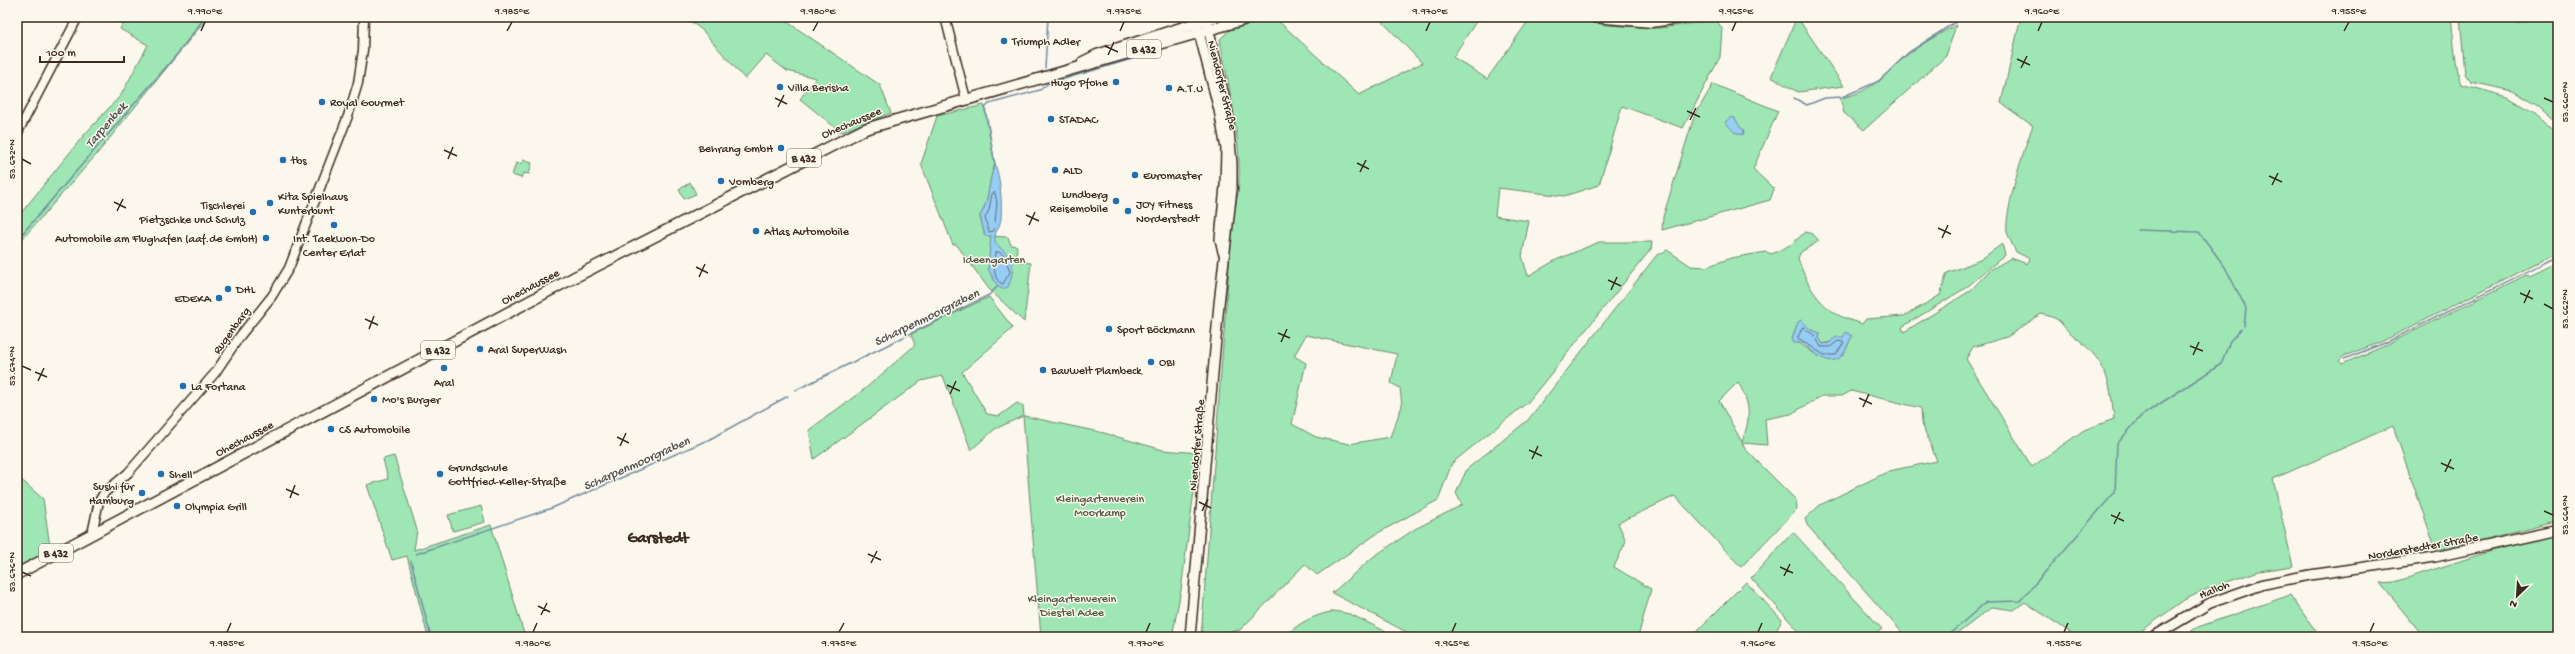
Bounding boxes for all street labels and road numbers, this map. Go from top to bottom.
street label: Niendorfer Straße [1203,39,1239,132]
road number: B 432 [1127,40,1161,58]
street label: Ohechaussee [820,105,885,143]
road number: B 432 [787,149,821,167]
street label: Ohechaussee [499,266,563,309]
street label: Rugenbarg [211,305,254,357]
road number: B 432 [421,341,455,359]
street label: Niendorfer Straße [1187,398,1209,491]
street label: Ohechaussee [213,418,277,461]
street label: Norderstedter Straße [2367,531,2480,565]
road number: B 432 [39,544,73,562]
street label: Halloh [2198,578,2233,603]

